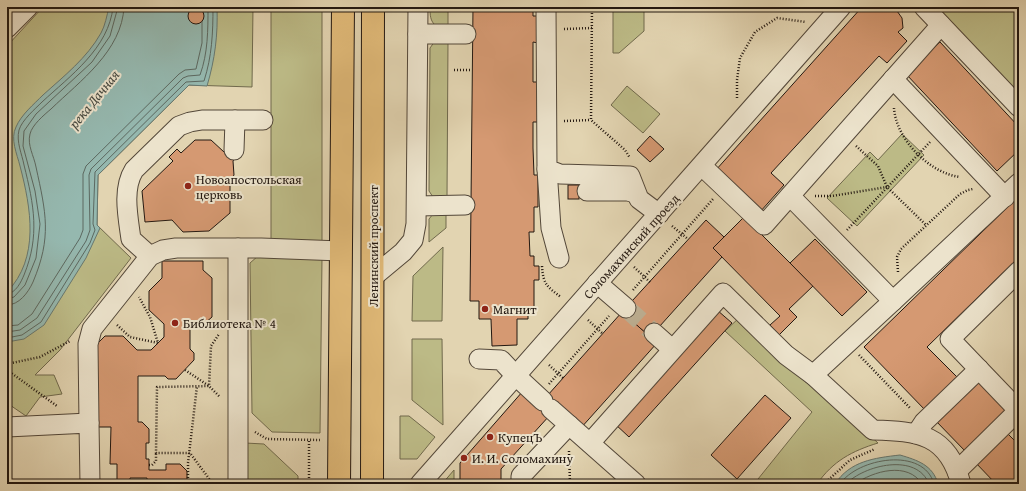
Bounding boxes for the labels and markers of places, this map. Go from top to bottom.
place label: Новоапостольская церковь [196,170,302,204]
marker: Новоапостольская церковь [183,181,193,191]
place label: Магнит [493,300,537,319]
marker: Магнит [480,304,490,314]
place label: Библиотека № 4 [183,314,276,333]
marker: Библиотека № 4 [170,318,180,328]
place label: КупецЪ [498,428,542,447]
marker: КупецЪ [485,432,495,442]
place label: И. И. Соломахину [472,449,573,468]
marker: И. И. Соломахину [459,453,469,463]

